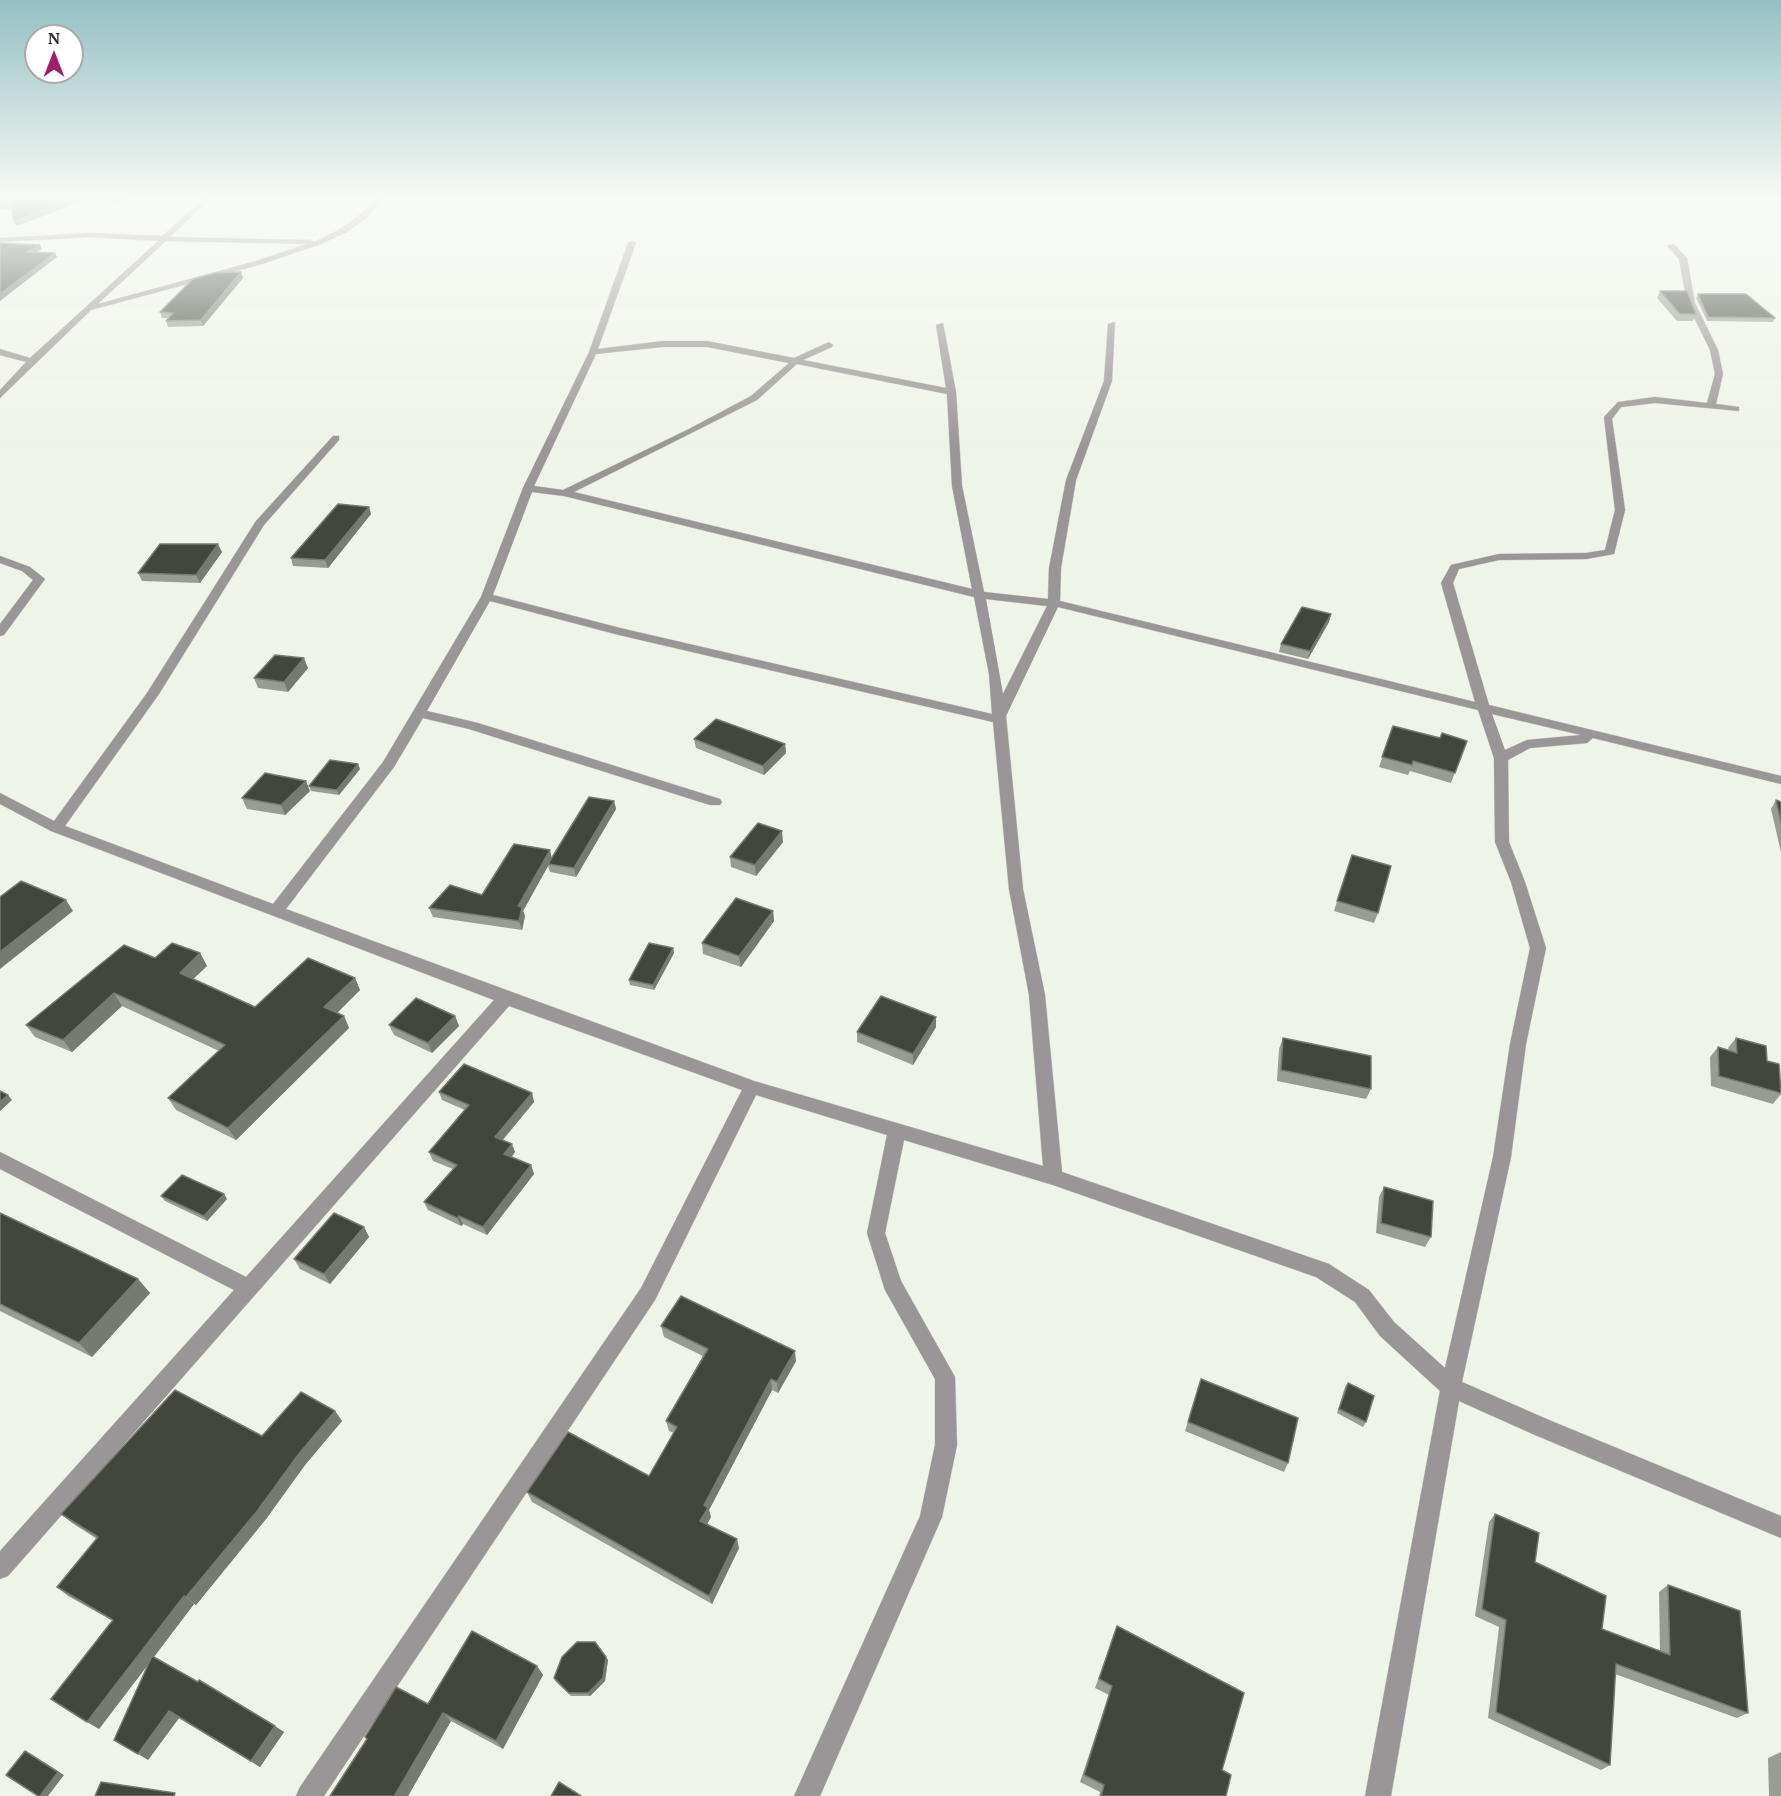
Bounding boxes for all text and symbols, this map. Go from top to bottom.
north arrow [24,24,84,84]
text: N [48,27,60,49]

